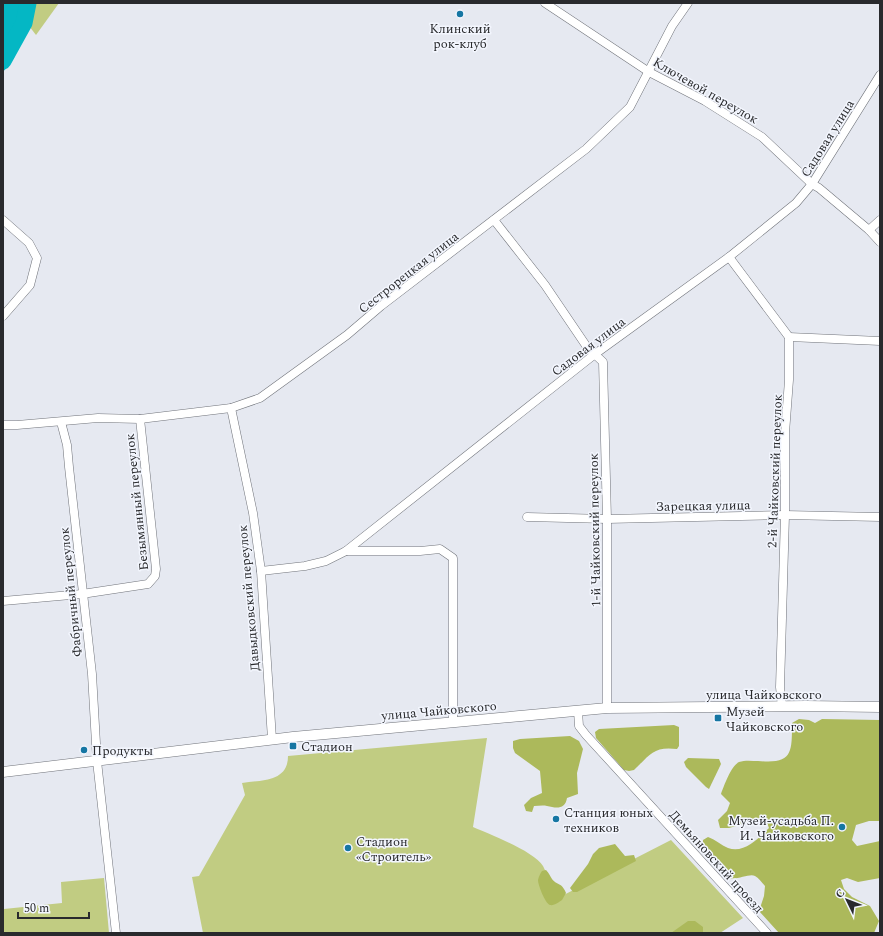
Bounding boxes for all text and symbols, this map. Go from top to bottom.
marker: Клинский рок-клуб [455,9,465,19]
place label: Клинский рок-клуб [430,19,491,54]
street label: Ключевой переулок [649,52,762,129]
street label: Садовая улица [796,95,860,181]
street label: Сестрорецкая улица [354,227,464,318]
street label: Садовая улица [547,312,630,381]
street label: 2-й Чайковский переулок [762,394,788,548]
street label: Безымянный переулок [120,432,154,571]
street label: 1-й Чайковский переулок [584,453,606,607]
street label: Зарецкая улица [655,495,751,517]
street label: Давыдковский переулок [233,524,265,672]
street label: Фабричный переулок [54,526,88,658]
street label: улица Чайковского [705,685,822,705]
street label: улица Чайковского [380,696,498,726]
place label: Музей Чайковского [726,702,803,737]
marker: Музей Чайковского [713,713,723,723]
place label: Стадион [301,737,353,757]
place label: Продукты [92,741,153,761]
marker: Стадион [288,741,298,751]
marker: Продукты [79,745,89,755]
place label: Станция юных техников [564,803,653,838]
street label: Демьяновский проезд [664,806,768,918]
place label: Музей-усадьба П. И. Чайковского [728,811,834,846]
marker: Станция юных техников [551,814,561,824]
marker: Музей-усадьба П. И. Чайковского [837,822,847,832]
place label: Стадион «Строитель» [356,832,432,867]
marker: Стадион «Строитель» [343,843,353,853]
north arrow [827,880,867,920]
text: С [831,885,849,902]
scale bar [18,894,89,920]
text: 50 m [24,899,49,918]

